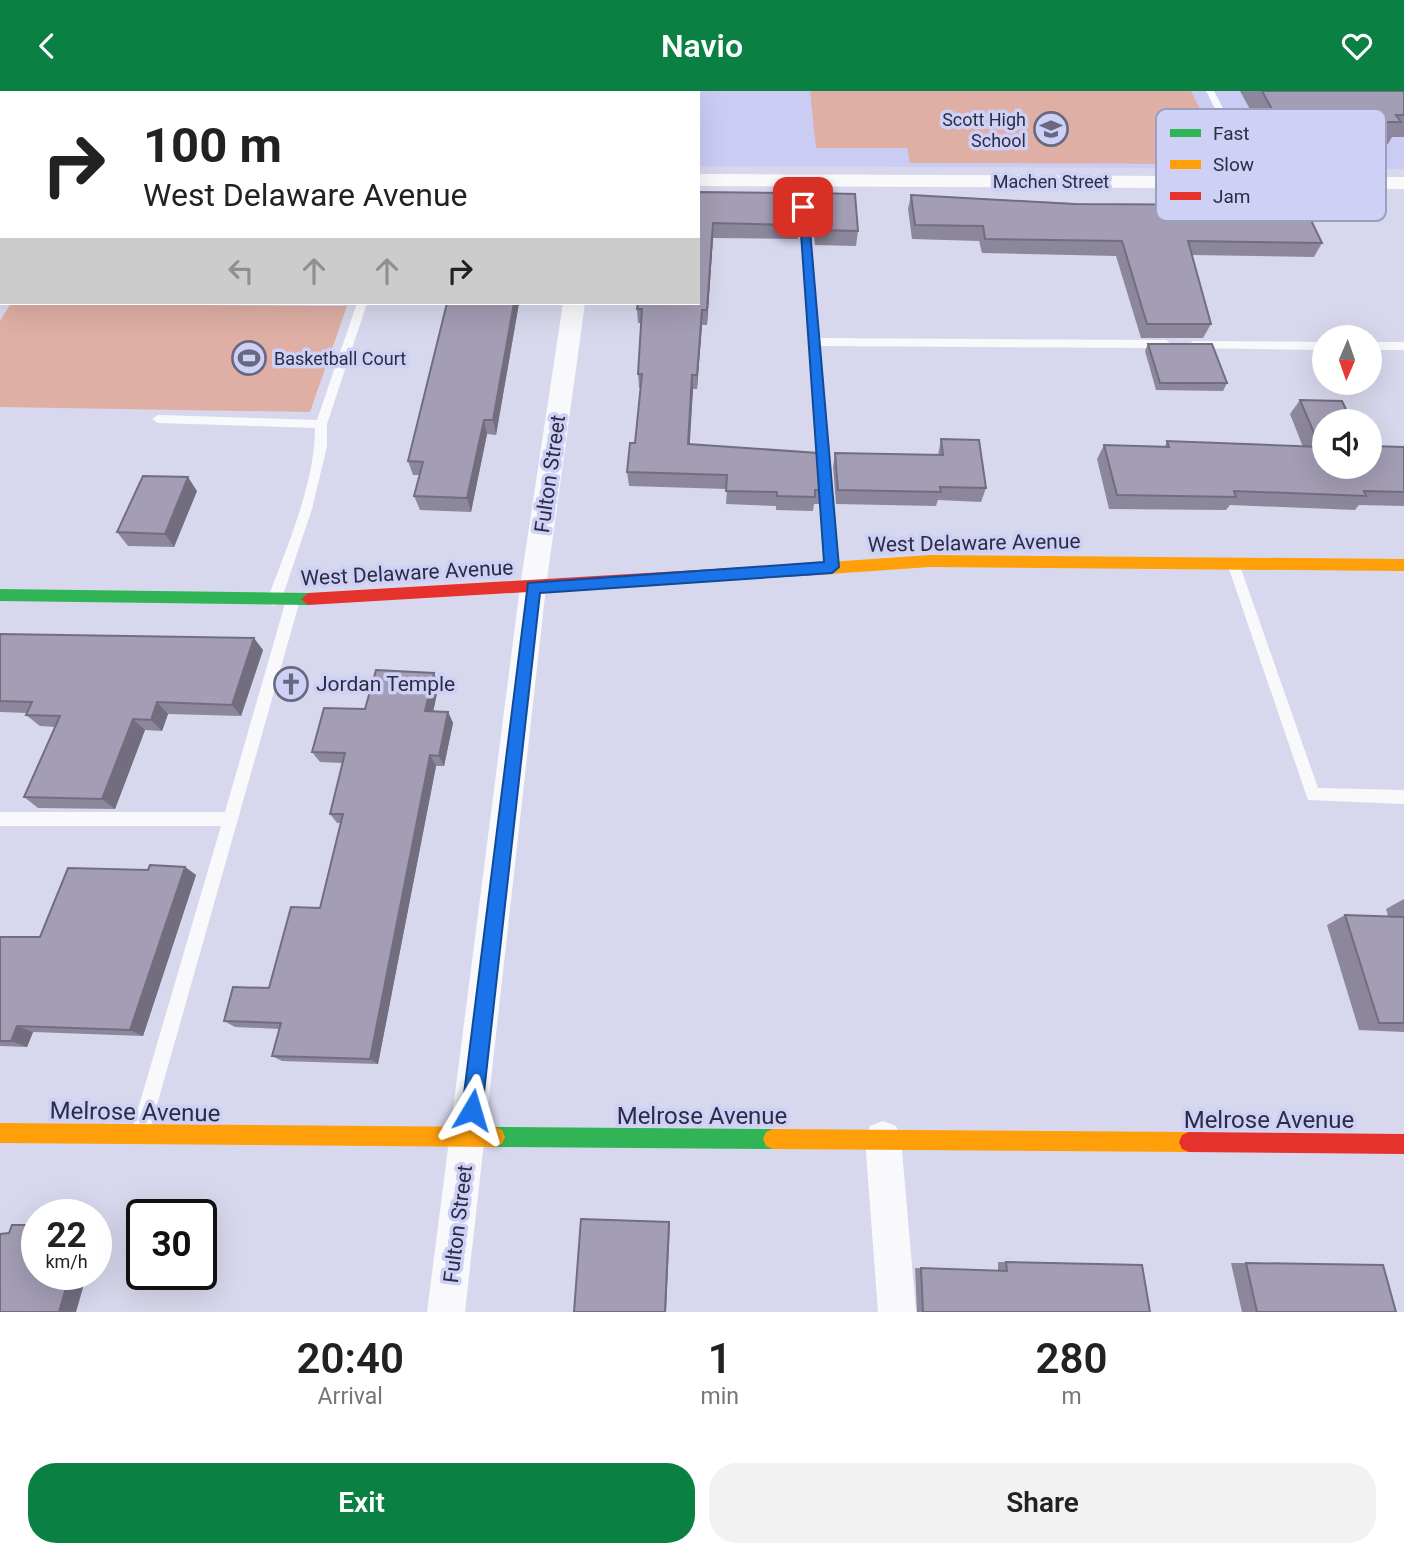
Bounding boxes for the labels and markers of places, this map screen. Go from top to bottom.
place label: Scott High School [942,109,1026,151]
school or university icon: Scott High School [1032,110,1070,148]
pin [773,177,833,237]
sports icon: Basketball Court [230,339,268,377]
place label: Basketball Court [274,348,406,369]
church icon: Jordan Temple [272,665,310,703]
place label: Jordan Temple [316,672,455,696]

